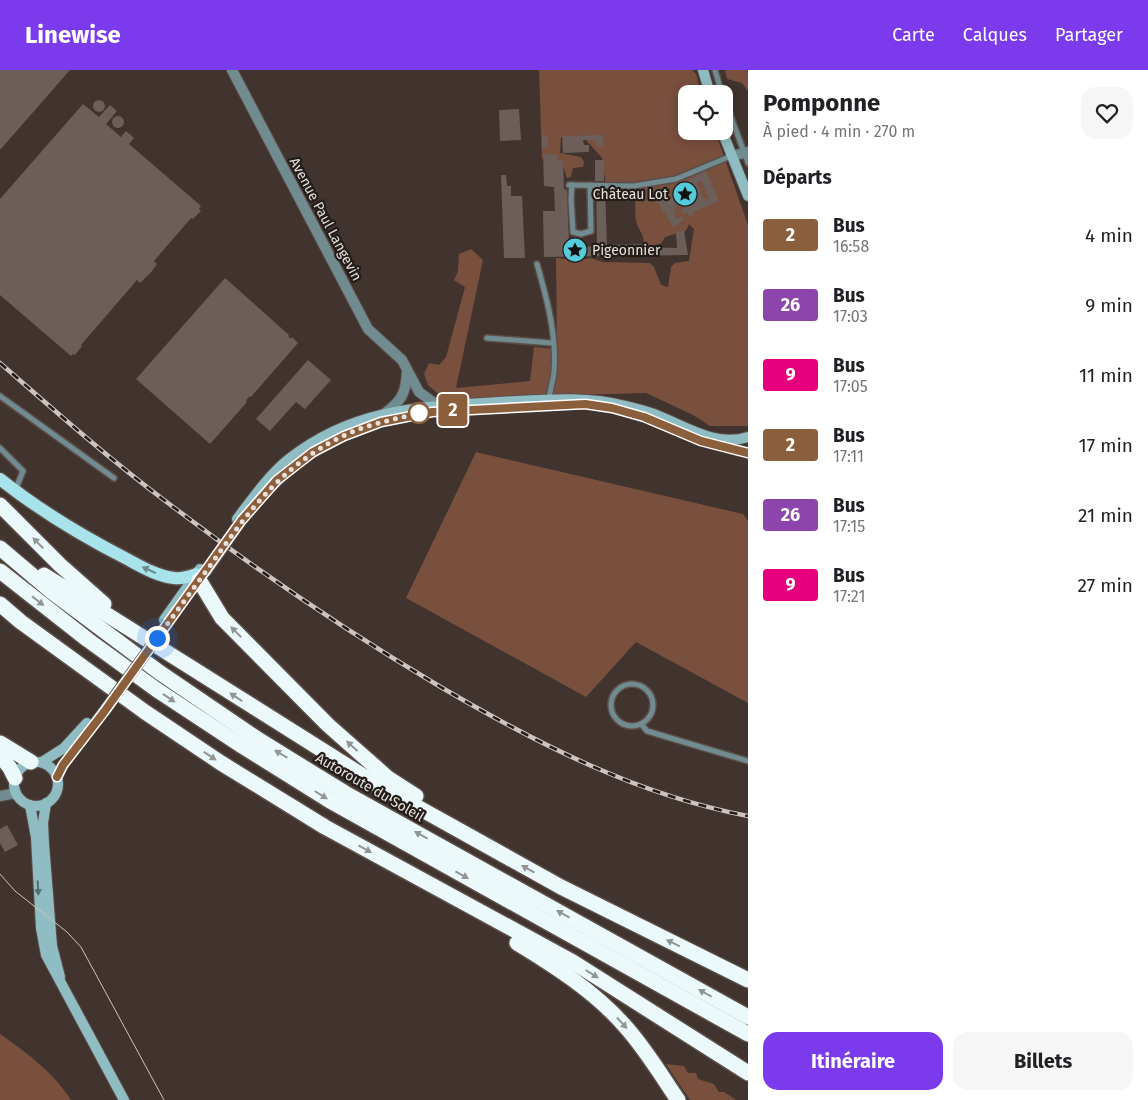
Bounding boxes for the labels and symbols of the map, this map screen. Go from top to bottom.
street label: Avenue Paul Langevin [286,155,365,284]
place icon: Château Lot [672,181,698,207]
place label: Château Lot [593,186,669,203]
place icon: Pigeonnier [562,237,588,263]
place label: Pigeonnier [592,242,661,259]
line badge: 2 [437,394,469,426]
unlabelled marker [408,402,430,424]
one-way arrow [32,538,44,550]
one-way arrow [142,565,157,573]
one-way arrow [31,596,44,607]
your location [145,626,170,651]
one-way arrow [230,626,242,638]
one-way arrow [162,693,176,703]
one-way arrow [230,693,243,702]
one-way arrow [346,740,358,752]
one-way arrow [274,749,287,758]
street label: Autoroute du Soleil [312,749,427,825]
one-way arrow [204,751,217,761]
one-way arrow [314,790,327,799]
one-way arrow [414,831,428,840]
one-way arrow [357,845,372,853]
one-way arrow [521,865,536,873]
one-way arrow [456,870,469,879]
one-way arrow [35,880,43,896]
one-way arrow [556,910,570,919]
one-way arrow [666,938,680,946]
one-way arrow [585,969,598,979]
one-way arrow [698,989,713,997]
one-way arrow [616,1017,628,1029]

